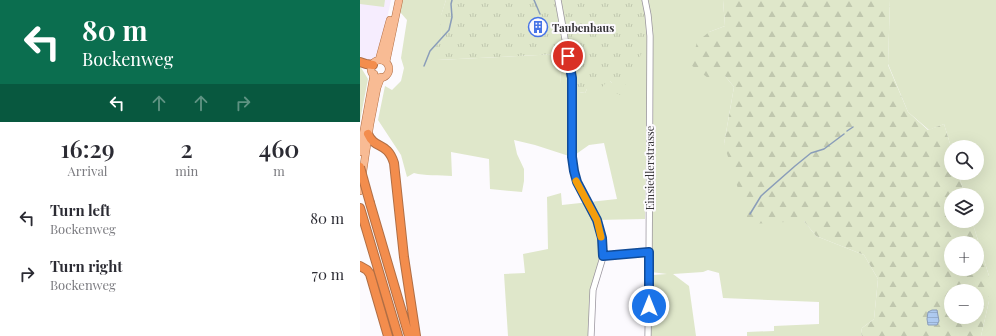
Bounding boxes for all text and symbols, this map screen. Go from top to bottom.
text: 80 m [82,11,148,48]
icon: left [16,16,68,68]
building icon: Taubenhaus [527,16,549,38]
place label: Taubenhaus [552,20,614,35]
pin [551,39,585,73]
icon: arrive [557,45,579,67]
text: Bockenweg [82,47,173,71]
icon: left [106,92,128,114]
icon: ahead [148,92,170,114]
icon: ahead [190,92,212,114]
icon: right [232,92,254,114]
street label: Einsiedlerstrasse [642,125,657,210]
text: 16:29 [61,132,115,164]
text: 2 [181,132,193,164]
text: 460 [259,132,299,164]
map controls [944,140,984,324]
button: search [944,140,984,180]
text: Arrival [68,162,108,179]
text: min [175,162,198,179]
text: m [273,162,285,179]
button: layers [944,188,984,228]
text: Turn left [50,200,111,220]
icon: left [16,207,38,229]
text: 80 m [310,208,344,228]
text: Bockenweg [50,220,116,237]
button: + [944,236,984,276]
text: Turn right [50,256,123,276]
icon: right [16,263,38,285]
text: 70 m [312,264,344,284]
text: Bockenweg [50,276,116,293]
button: − [944,284,984,324]
position arrow [628,285,670,327]

